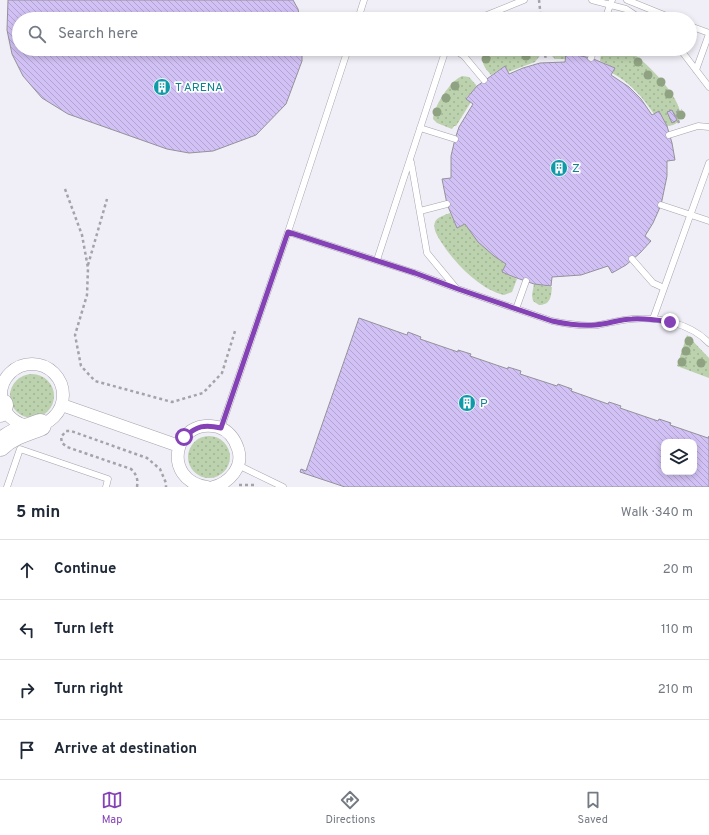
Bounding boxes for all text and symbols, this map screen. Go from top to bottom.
search box [12,12,697,56]
icon: search [26,23,48,45]
text: Search here [58,25,138,44]
building icon: T ARENA [152,77,172,97]
place label: T ARENA [175,80,223,96]
building icon: Z [549,158,569,178]
place label: Z [572,161,580,177]
route end [661,313,679,331]
building icon: P [457,393,477,413]
place label: P [480,396,488,412]
route start [175,428,193,446]
map controls [661,439,697,475]
button: layers [661,439,697,475]
text: 5 min [16,502,60,524]
text: Walk · 340 m [621,505,693,521]
icon: ahead [16,559,38,581]
text: Continue [54,560,116,579]
text: 20 m [663,562,693,578]
icon: left [16,619,38,641]
text: Turn left [54,620,114,639]
text: 110 m [661,622,693,638]
icon: right [16,679,38,701]
text: Turn right [54,680,123,699]
text: 210 m [658,682,693,698]
icon: arrive [16,739,38,761]
text: Arrive at destination [54,740,197,759]
tab: Map [101,789,123,827]
tab: Directions [325,789,375,827]
tab: Saved [578,789,608,827]

